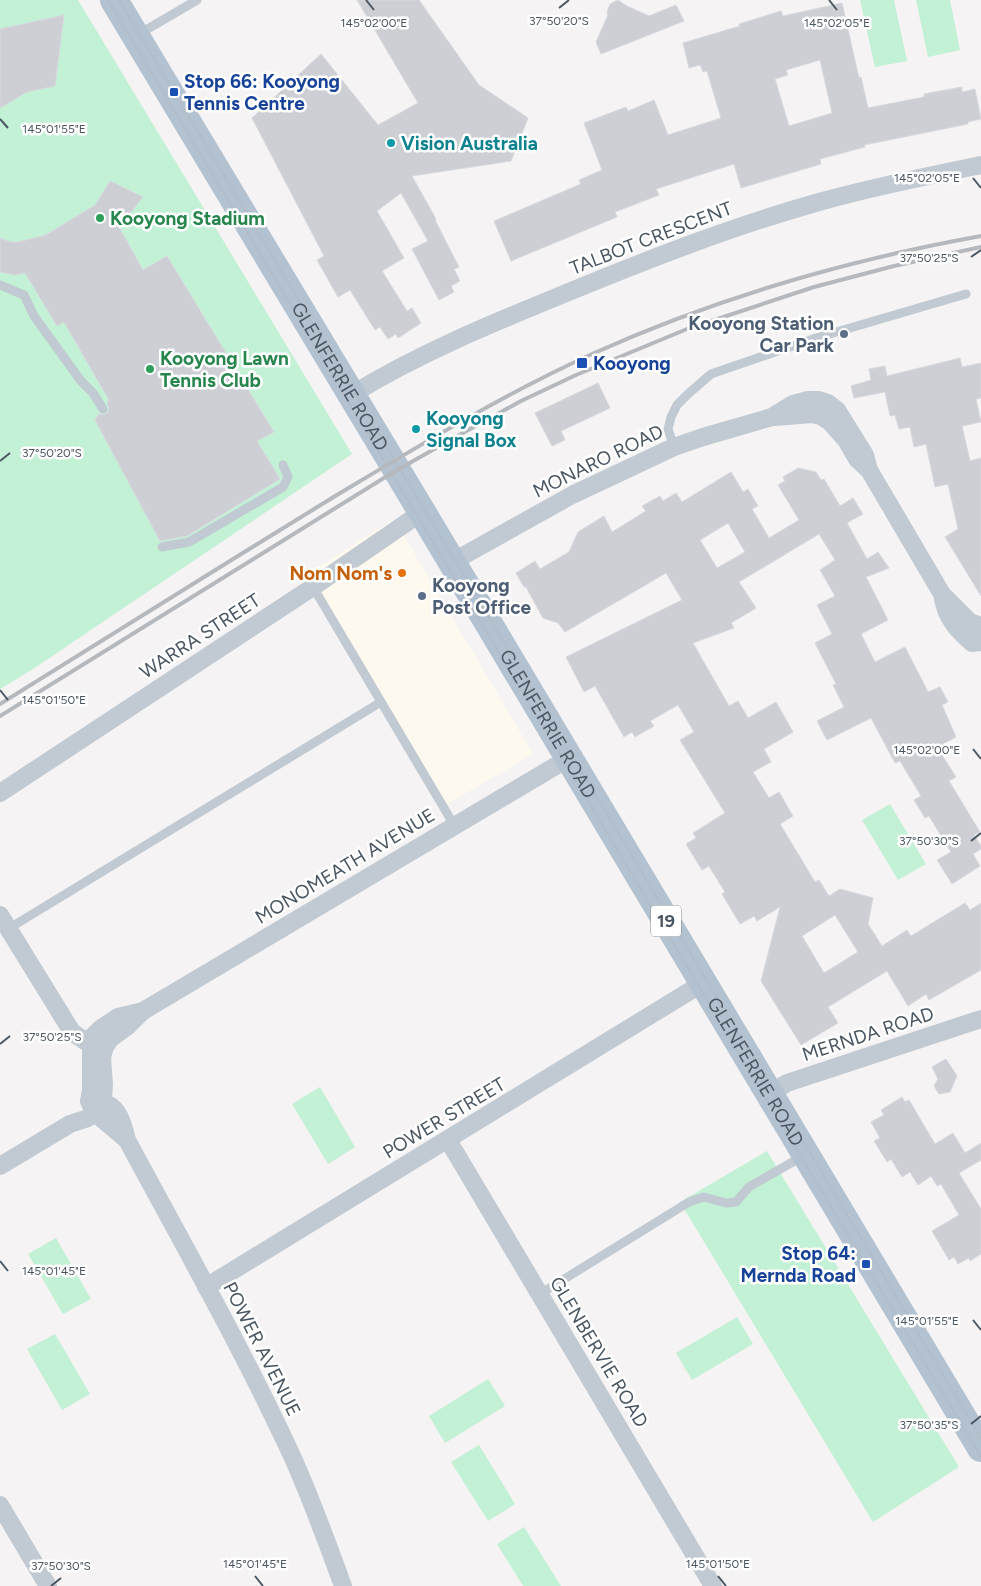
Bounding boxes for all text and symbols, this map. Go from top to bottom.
text: 37°50'20"S [529,14,589,28]
text: 145°02'00"E [341,16,407,30]
text: 145°02'05"E [804,16,870,30]
place label: Stop 66: Kooyong Tennis Centre [184,70,340,115]
marker: Stop 66: Kooyong Tennis Centre [168,86,180,98]
text: 145°01'55"E [22,122,86,136]
place label: Vision Australia [401,132,538,155]
marker: Vision Australia [385,137,397,149]
text: 145°02'05"E [894,171,960,185]
street label: TALBOT CRESCENT [567,196,736,280]
place label: Kooyong Stadium [110,207,265,230]
marker: Kooyong Stadium [94,212,106,224]
text: 37°50'25"S [899,251,959,265]
street label: GLENFERRIE ROAD [287,298,394,455]
place label: Kooyong Station Car Park [688,312,835,357]
marker: Kooyong Station Car Park [838,328,850,340]
place label: Kooyong Lawn Tennis Club [160,347,289,392]
place label: Kooyong [593,352,671,375]
marker: Kooyong [575,356,589,370]
marker: Kooyong Lawn Tennis Club [144,363,156,375]
place label: Kooyong Signal Box [426,407,517,452]
street label: MONARO ROAD [529,419,667,503]
marker: Kooyong Signal Box [410,423,422,435]
text: 37°50'20"S [22,446,82,460]
place label: Nom Nom's [289,562,392,585]
marker: Nom Nom's [396,567,408,579]
place label: Kooyong Post Office [432,574,532,619]
street label: WARRA STREET [135,588,265,683]
marker: Kooyong Post Office [416,590,428,602]
street label: GLENFERRIE ROAD [495,645,602,802]
text: 145°01'50"E [22,693,86,707]
text: 145°02'00"E [894,743,960,757]
street label: MONOMEATH AVENUE [251,803,439,929]
text: 37°50'30"S [899,834,959,848]
road number: 19 [651,906,681,936]
street label: GLENFERRIE ROAD [703,993,809,1150]
street label: MERNDA ROAD [799,1002,937,1066]
text: 37°50'25"S [22,1030,82,1044]
street label: POWER STREET [379,1072,510,1164]
place label: Stop 64: Mernda Road [741,1242,856,1287]
marker: Stop 64: Mernda Road [860,1258,872,1270]
text: 145°01'45"E [22,1264,86,1278]
street label: GLENBERVIE ROAD [545,1272,653,1432]
street label: POWER AVENUE [218,1278,306,1420]
text: 145°01'55"E [895,1314,959,1328]
text: 37°50'35"S [899,1418,959,1432]
text: 145°01'45"E [223,1557,287,1571]
text: 145°01'50"E [686,1557,750,1571]
text: 37°50'30"S [31,1559,91,1573]

